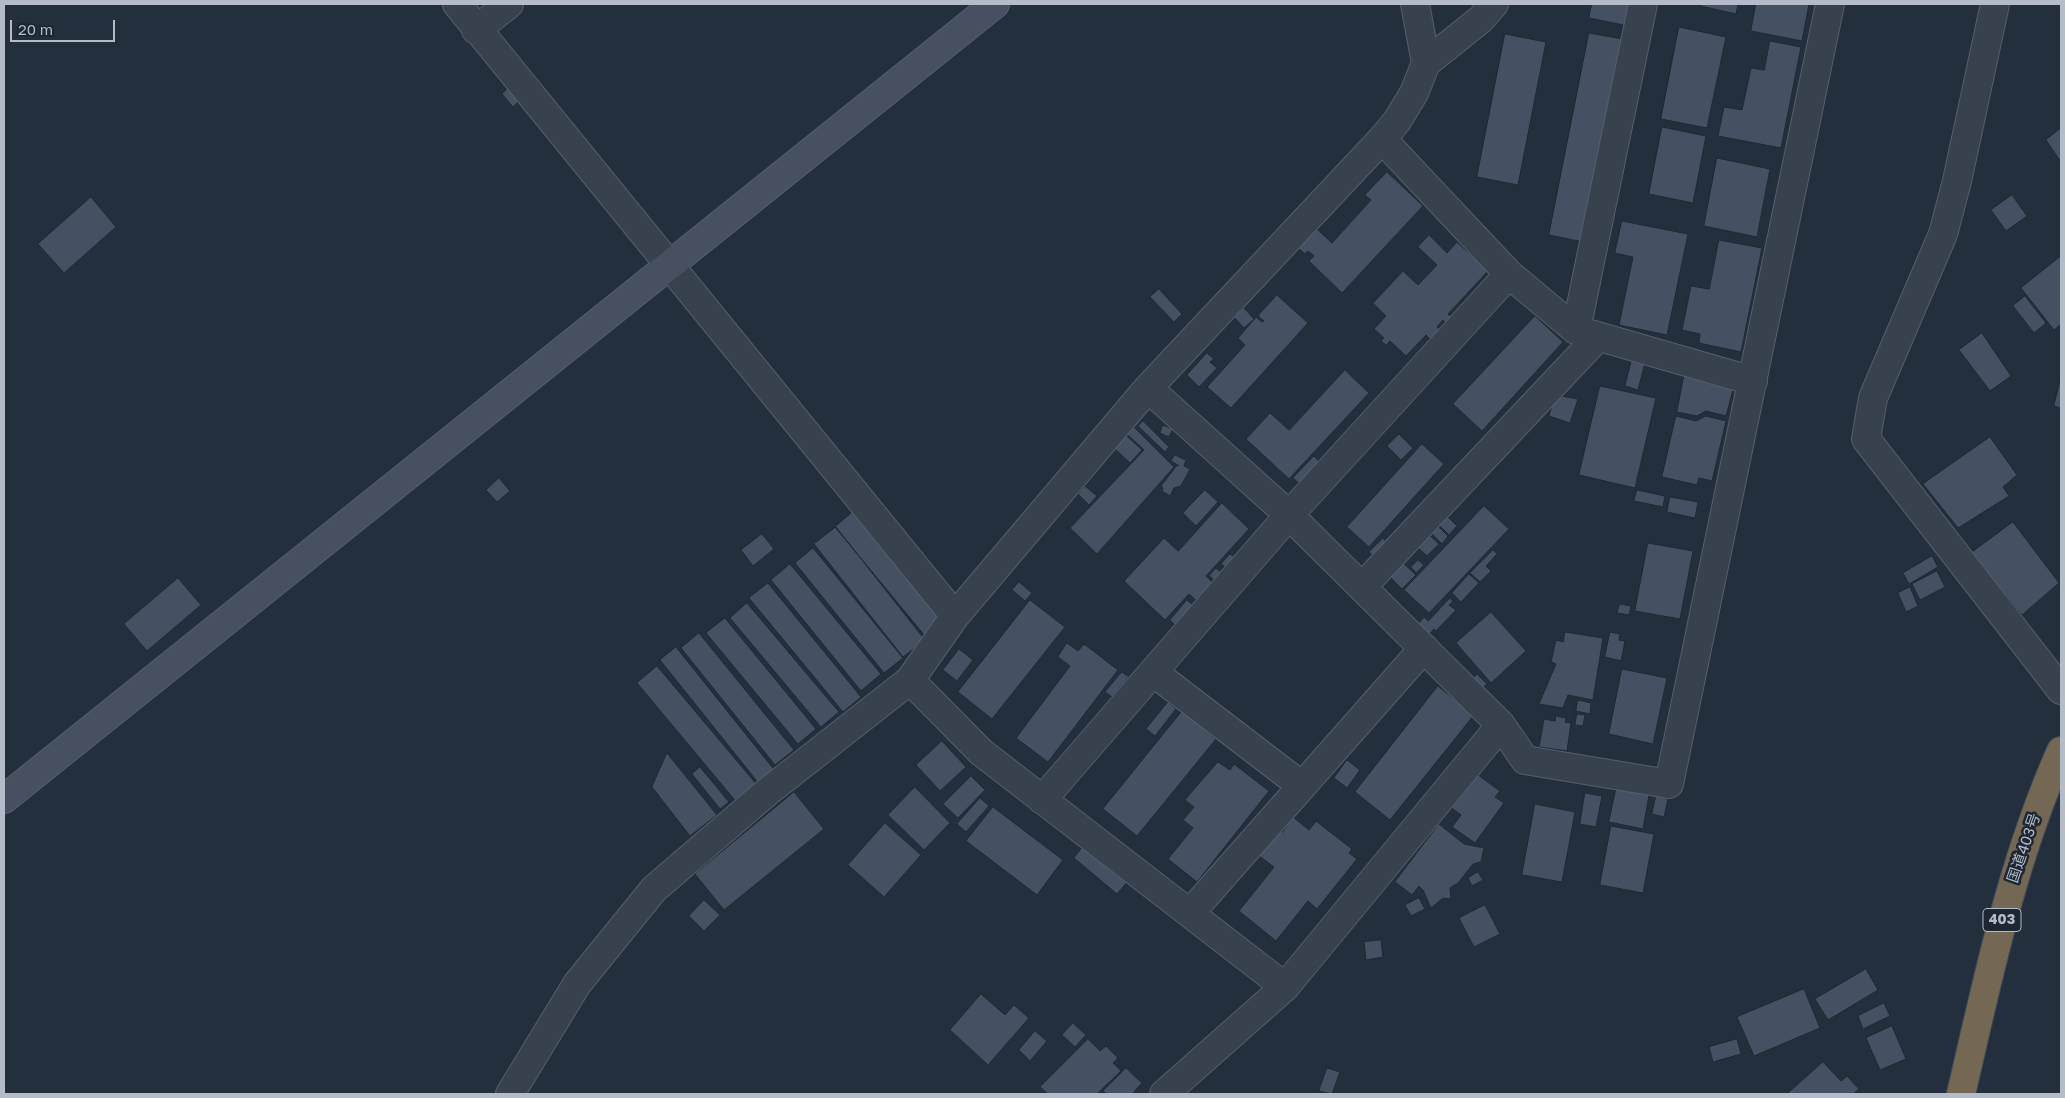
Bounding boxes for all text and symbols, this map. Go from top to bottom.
scale bar [12,10,118,42]
text: 20 m [18,20,53,38]
street label: 国道403号 [2004,811,2044,885]
road number: 403 [1983,908,2021,932]

